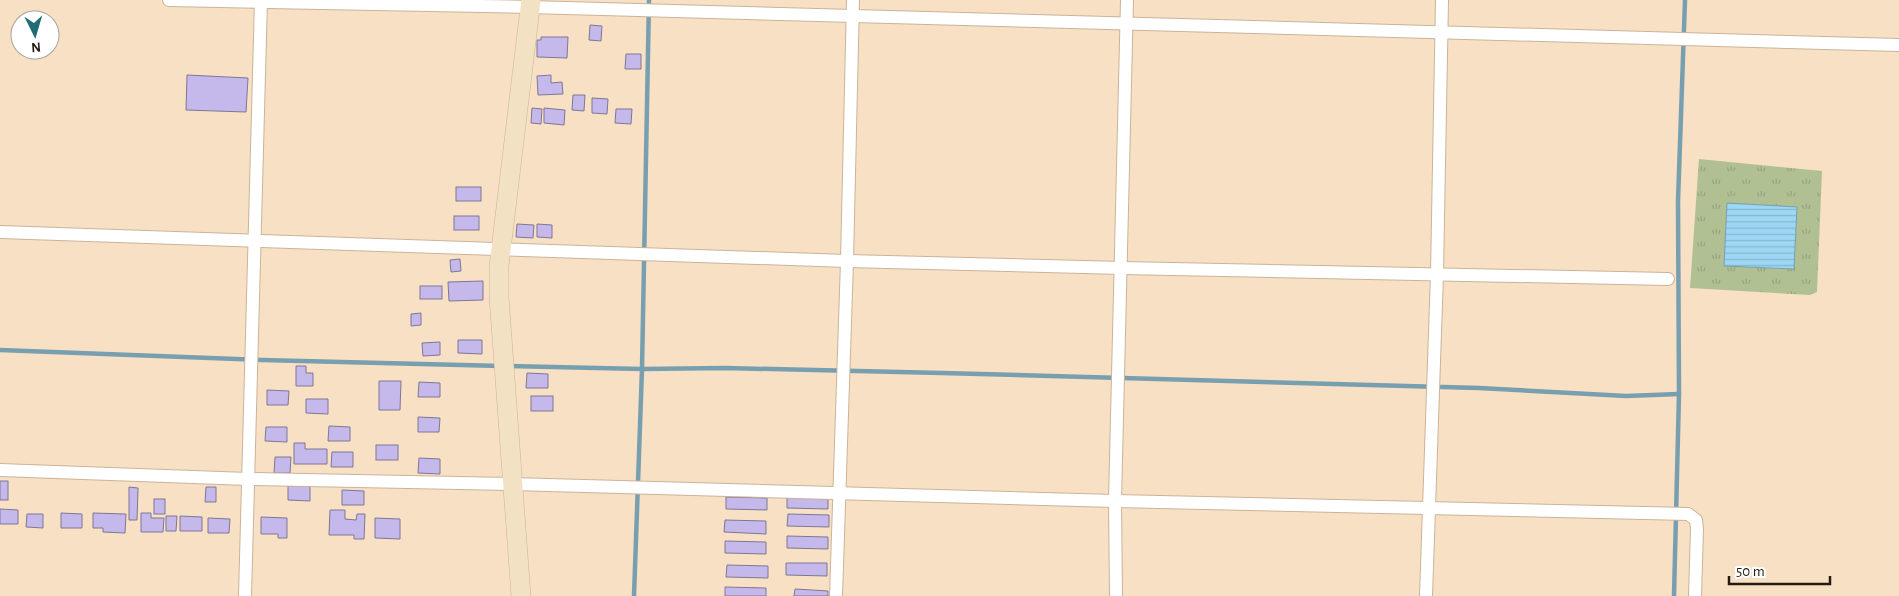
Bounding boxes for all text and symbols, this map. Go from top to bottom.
north arrow [10,10,60,60]
text: N [31,40,42,54]
scale bar [1729,554,1830,586]
text: 50 m [1736,564,1765,579]

